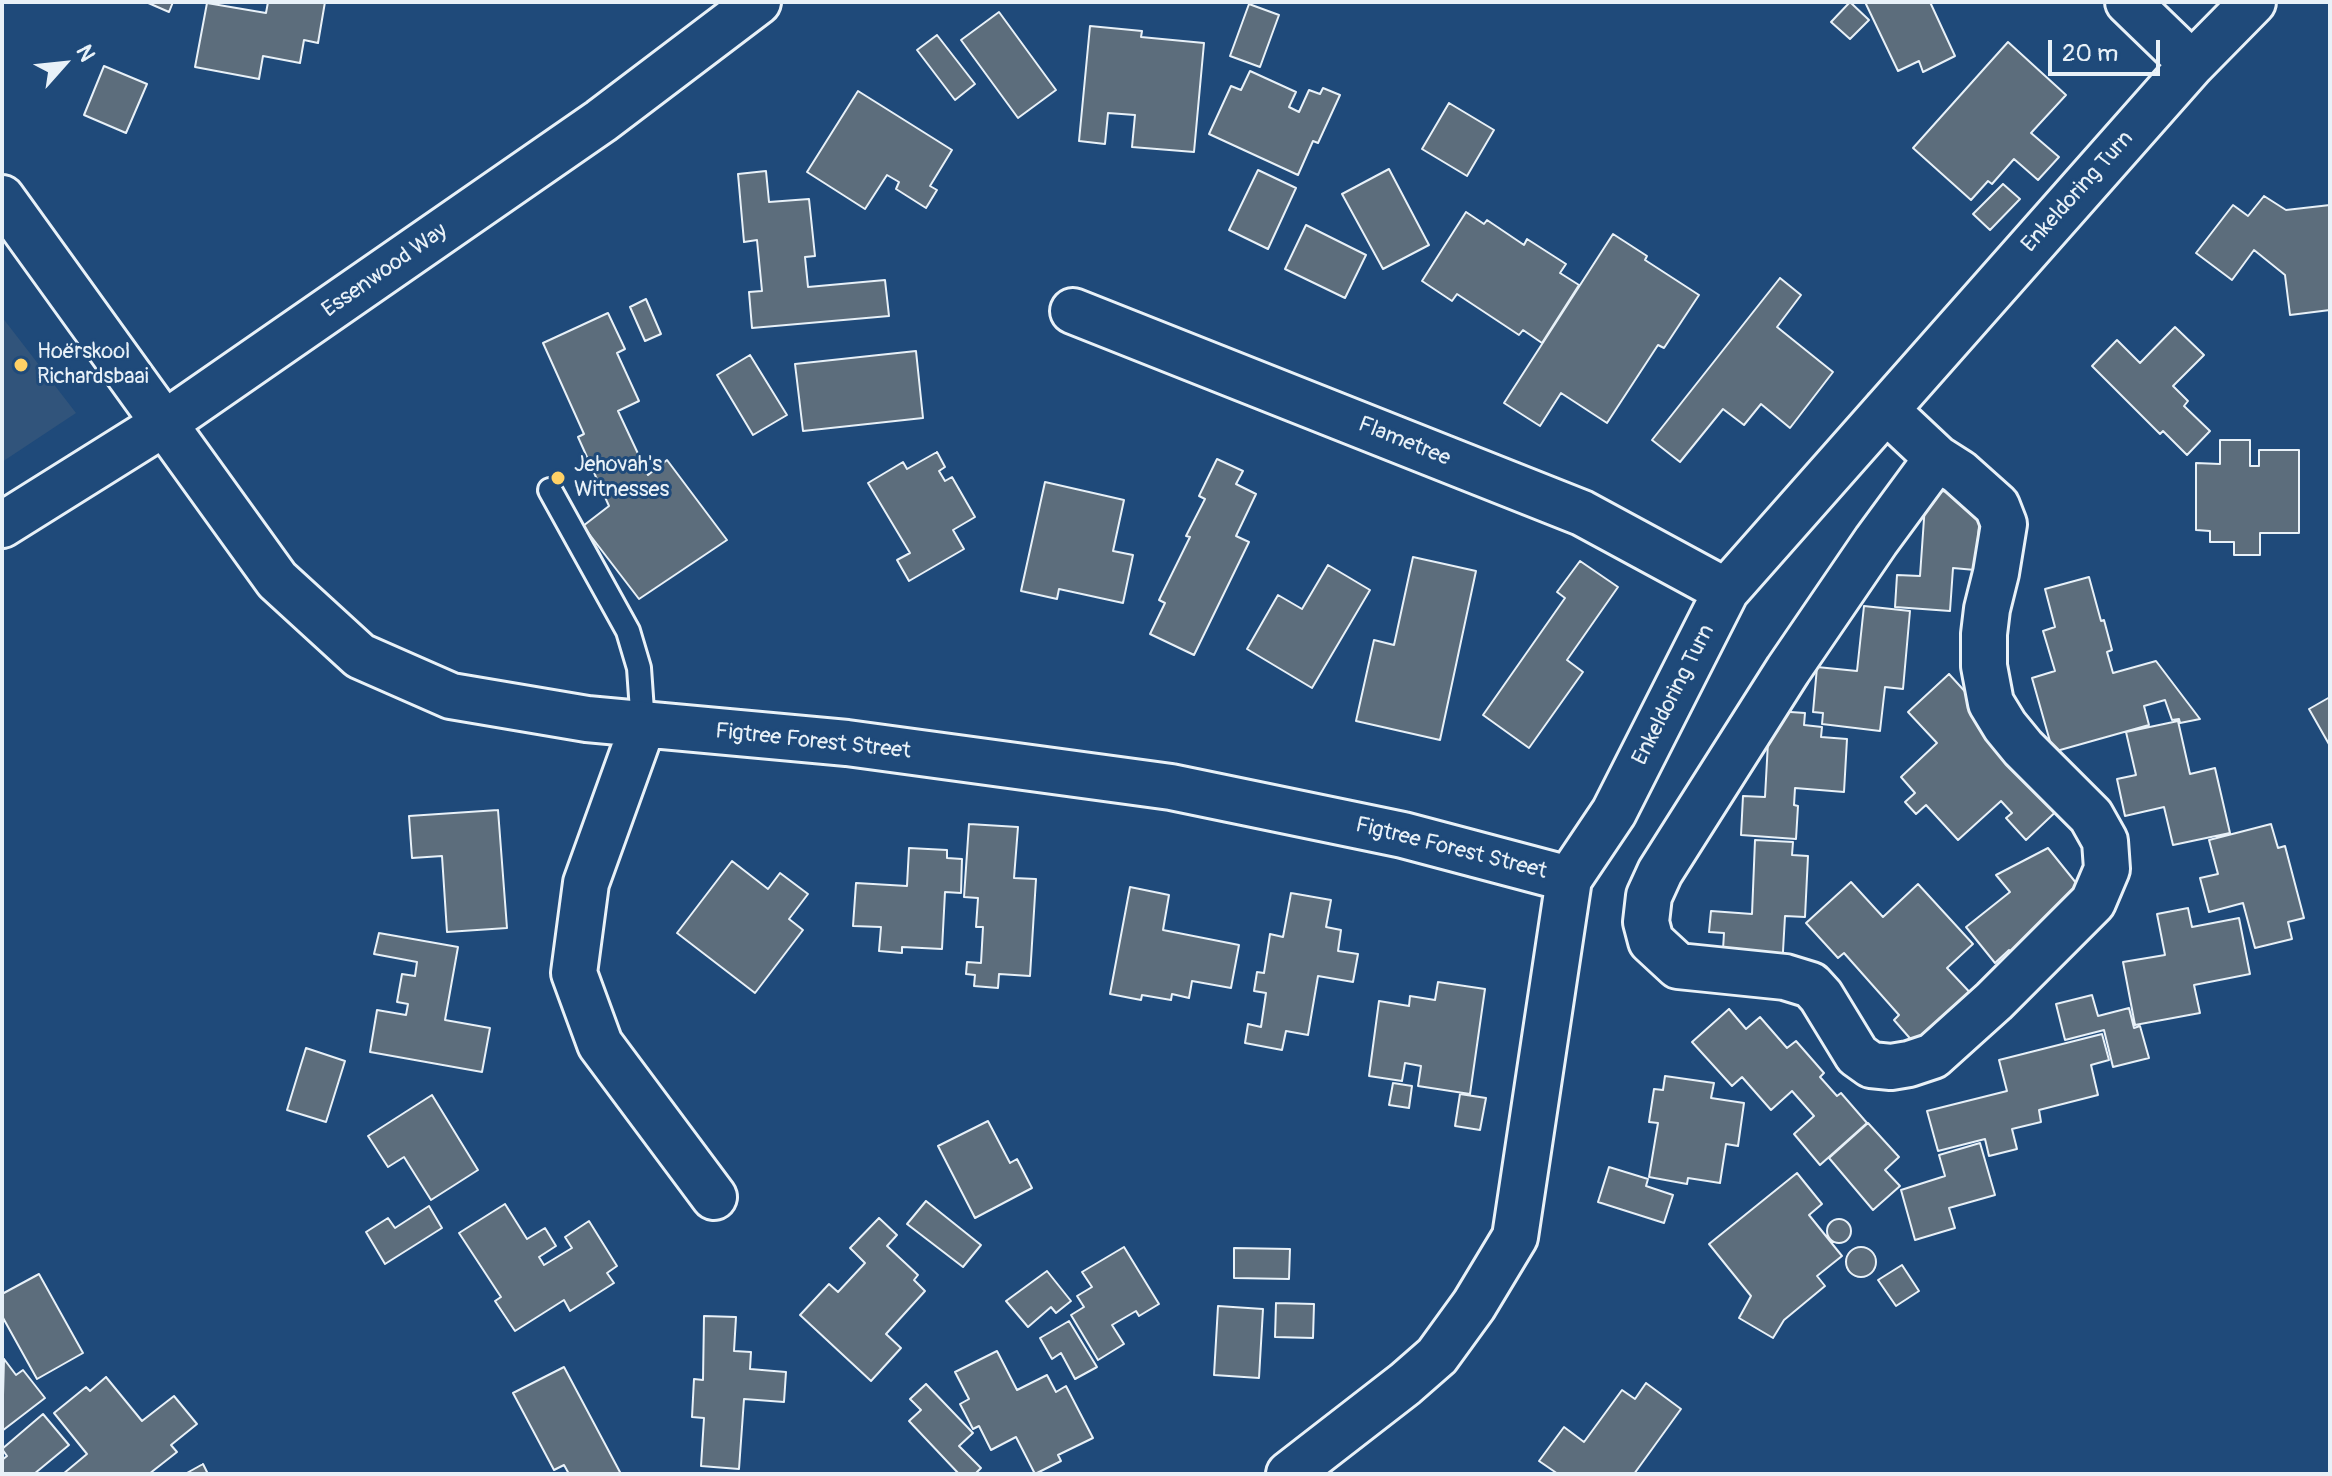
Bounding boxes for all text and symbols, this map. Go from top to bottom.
north arrow [24,24,104,104]
scale bar [2052,24,2164,74]
text: 20 m [2062,39,2118,68]
text: N [70,40,101,66]
street label: Enkeldoring Turn [2017,126,2139,258]
street label: Essenwood Way [317,218,453,324]
place label: Hoërskool Richardsbaai [37,339,149,390]
marker: Hoërskool Richardsbaai [12,356,30,374]
street label: Flametree [1354,412,1454,472]
place label: Jehovah's Witnesses [574,452,669,504]
marker: Jehovah's Witnesses [549,469,567,487]
street label: Enkeldoring Turn [1627,620,1721,770]
street label: Figtree Forest Street [714,719,912,765]
street label: Figtree Forest Street [1353,812,1549,886]

